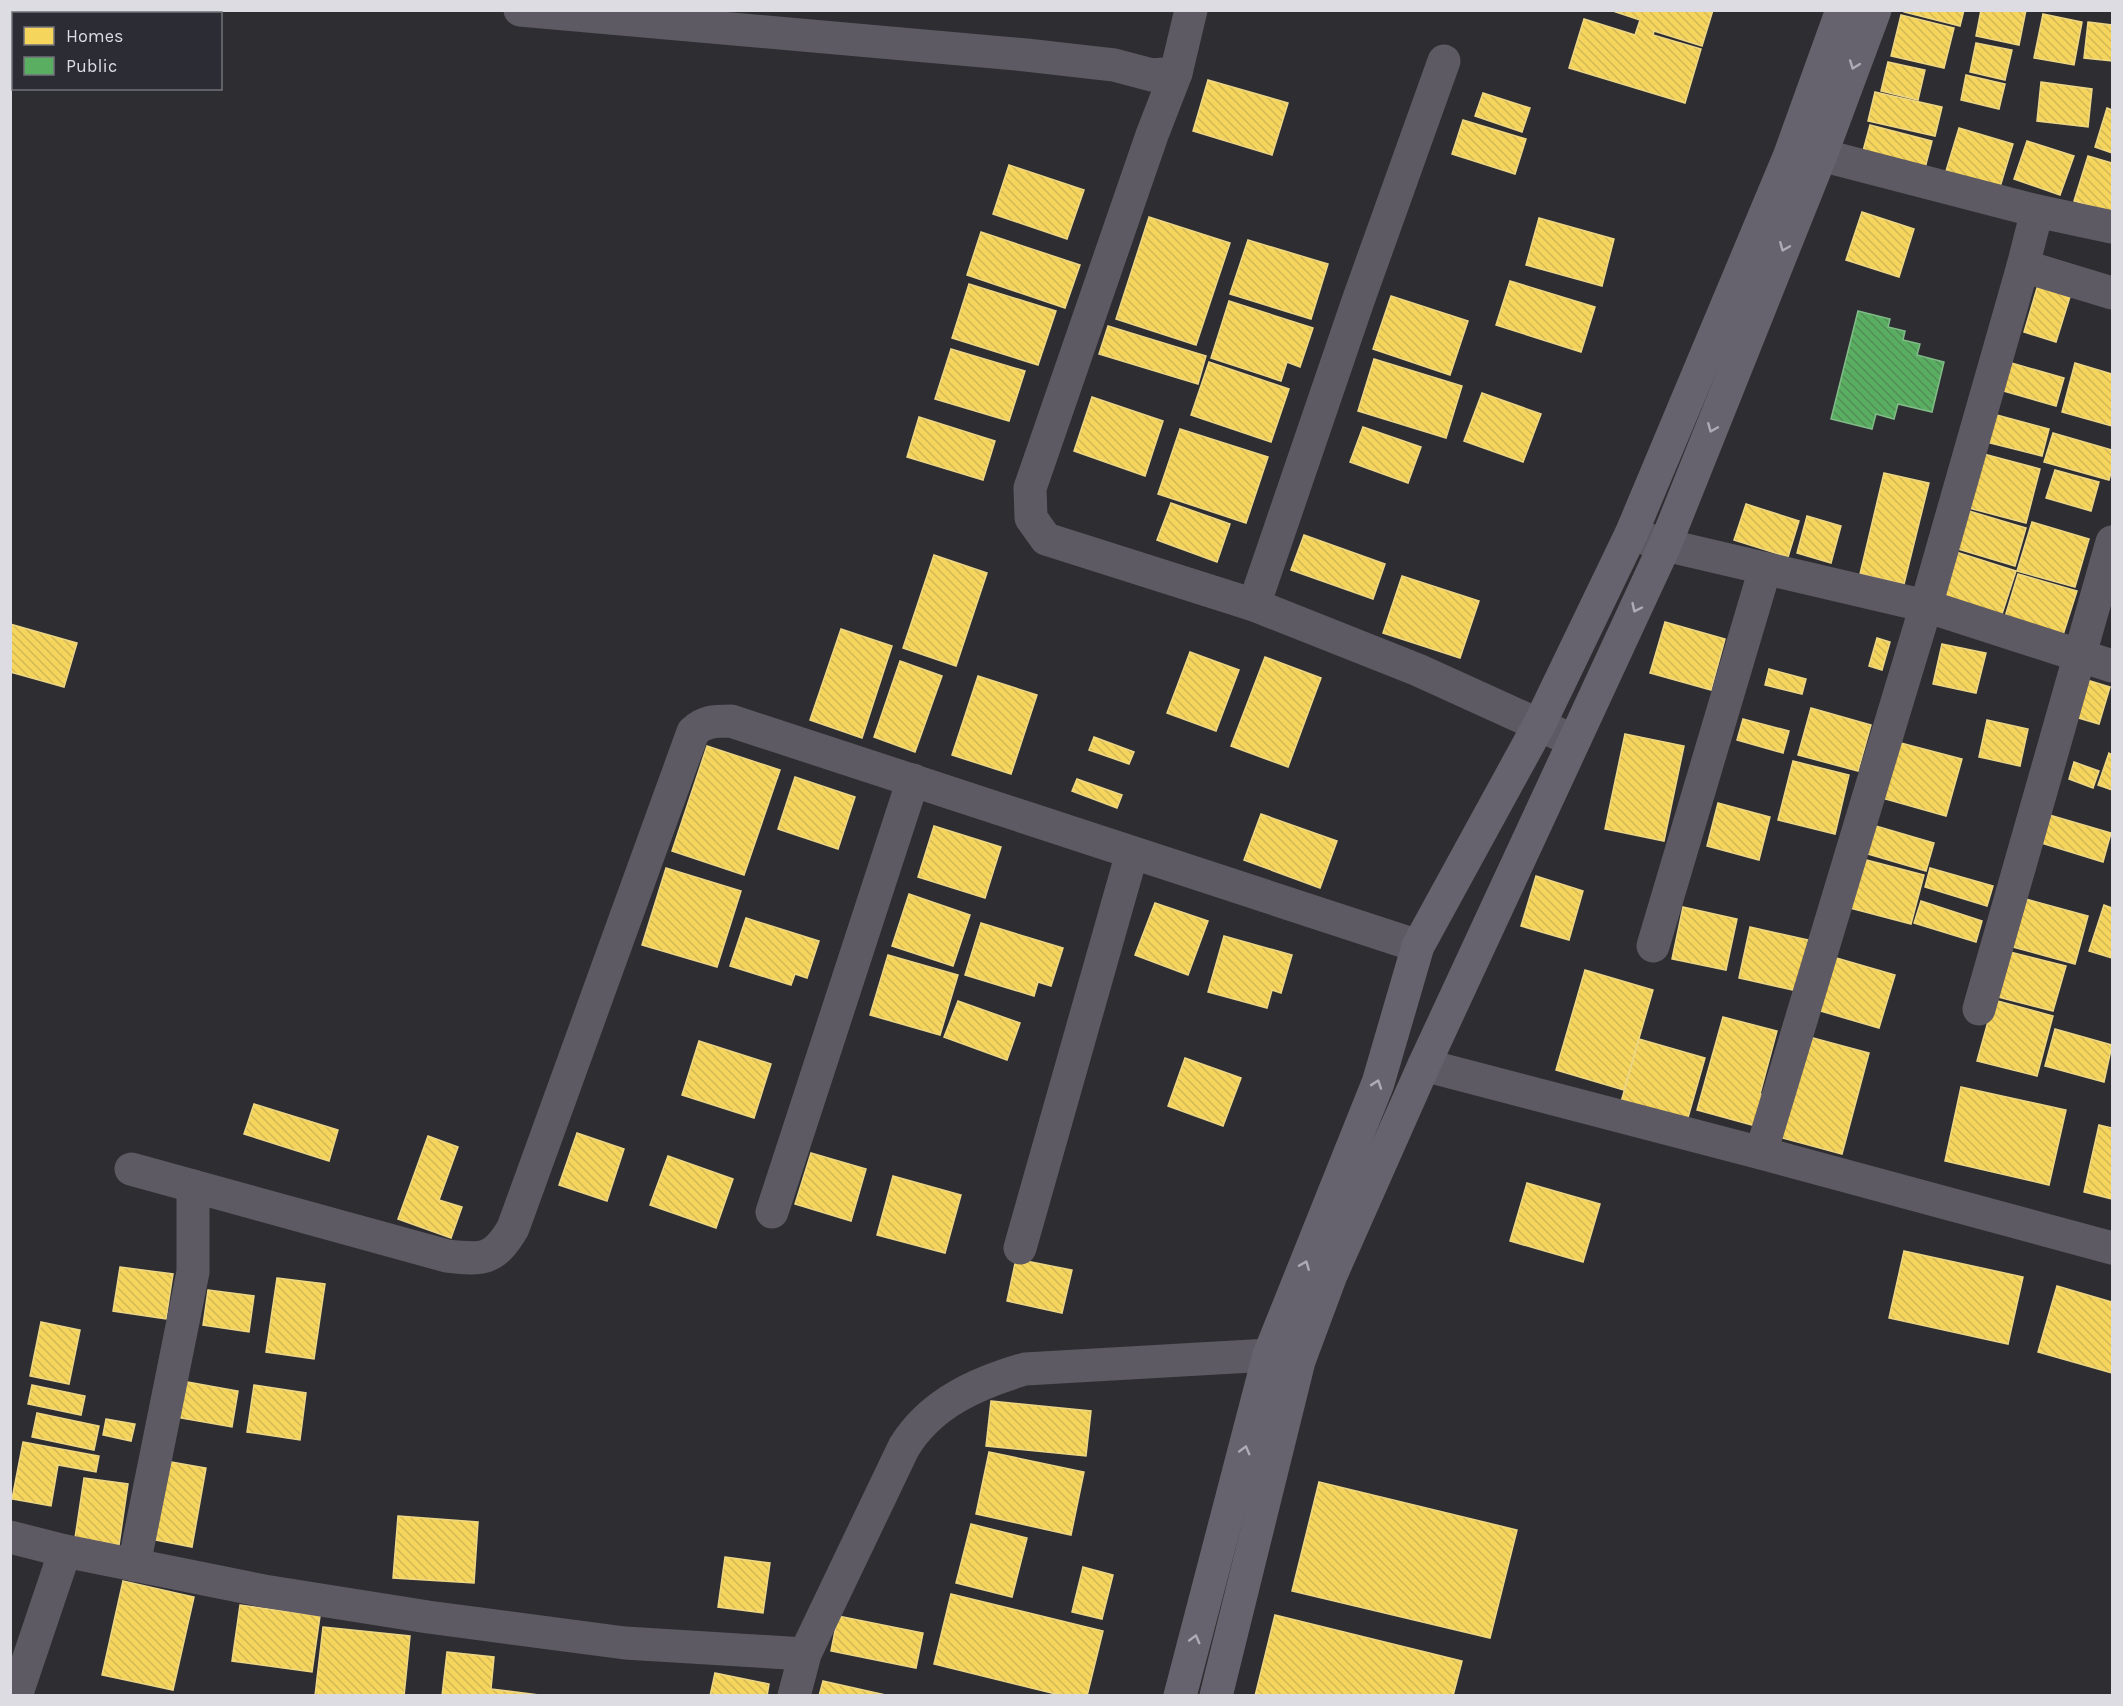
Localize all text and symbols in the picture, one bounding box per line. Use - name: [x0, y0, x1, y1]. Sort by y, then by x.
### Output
- legend: [12, 12, 222, 90]
- text: Homes: [66, 25, 123, 47]
- text: Public: [66, 55, 117, 77]
- one-way arrow: [1849, 60, 1862, 70]
- one-way arrow: [1779, 241, 1791, 252]
- one-way arrow: [1707, 422, 1719, 433]
- one-way arrow: [1631, 601, 1643, 612]
- one-way arrow: [1369, 1079, 1382, 1090]
- one-way arrow: [1298, 1261, 1310, 1272]
- one-way arrow: [1237, 1445, 1250, 1455]
- one-way arrow: [1188, 1634, 1201, 1644]

